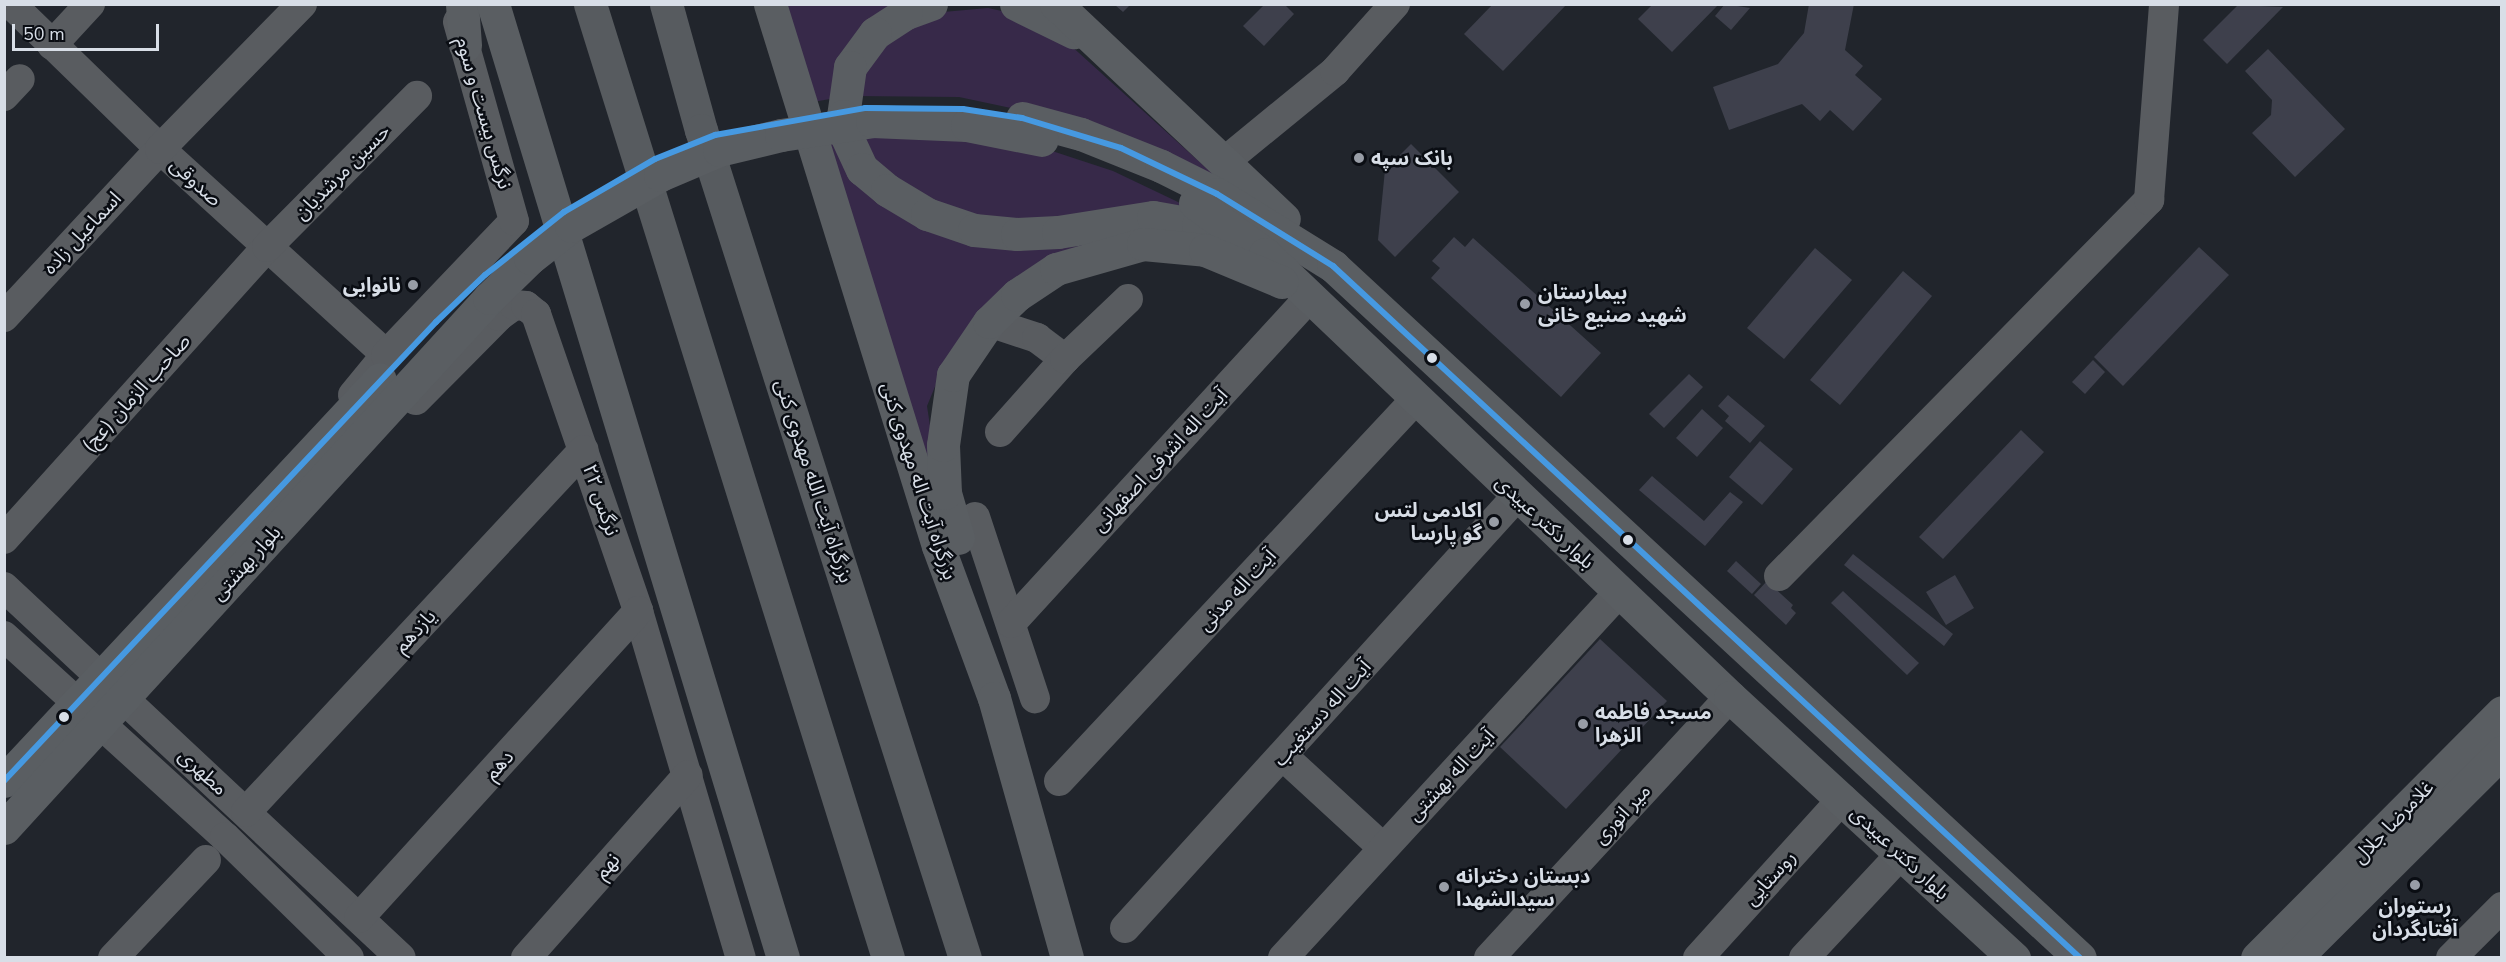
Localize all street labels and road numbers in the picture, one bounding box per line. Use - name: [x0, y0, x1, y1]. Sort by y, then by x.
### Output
- street label: نرگس بیست و سوم: [451, 34, 517, 192]
- street label: حسین مرشدیان: [289, 119, 395, 225]
- street label: صدوقی: [165, 153, 227, 211]
- street label: اسماعیل زاده: [38, 187, 126, 279]
- street label: صاحب الزمان (عج): [77, 329, 195, 457]
- street label: بزرگراه آیت الله مهدوی کنی: [770, 376, 858, 586]
- street label: بزرگراه آیت اله مهدوی کنی: [876, 379, 962, 583]
- street label: آیت اله اشرفی اصفهانی: [1087, 383, 1233, 537]
- street label: نرگس ۲۲: [578, 461, 624, 539]
- street label: بلوار دکتر عبیدی: [1491, 470, 1599, 574]
- street label: بلوار بهشتی: [206, 521, 286, 605]
- street label: آیت اله مدنی: [1193, 544, 1281, 636]
- street label: یازدهم: [389, 604, 441, 658]
- street label: آیت اله دستغیب: [1268, 655, 1376, 771]
- street label: آیت اله بهشتی: [1402, 724, 1500, 826]
- street label: مطهری: [174, 743, 232, 801]
- street label: دهم: [479, 745, 519, 785]
- street label: غلامرضا جلال: [2347, 775, 2439, 869]
- street label: میر انوری: [1588, 779, 1656, 849]
- street label: بلوار دکتر عبیدی: [1846, 801, 1954, 905]
- street label: روستایی: [1739, 845, 1801, 911]
- street label: نهم: [589, 848, 625, 884]

